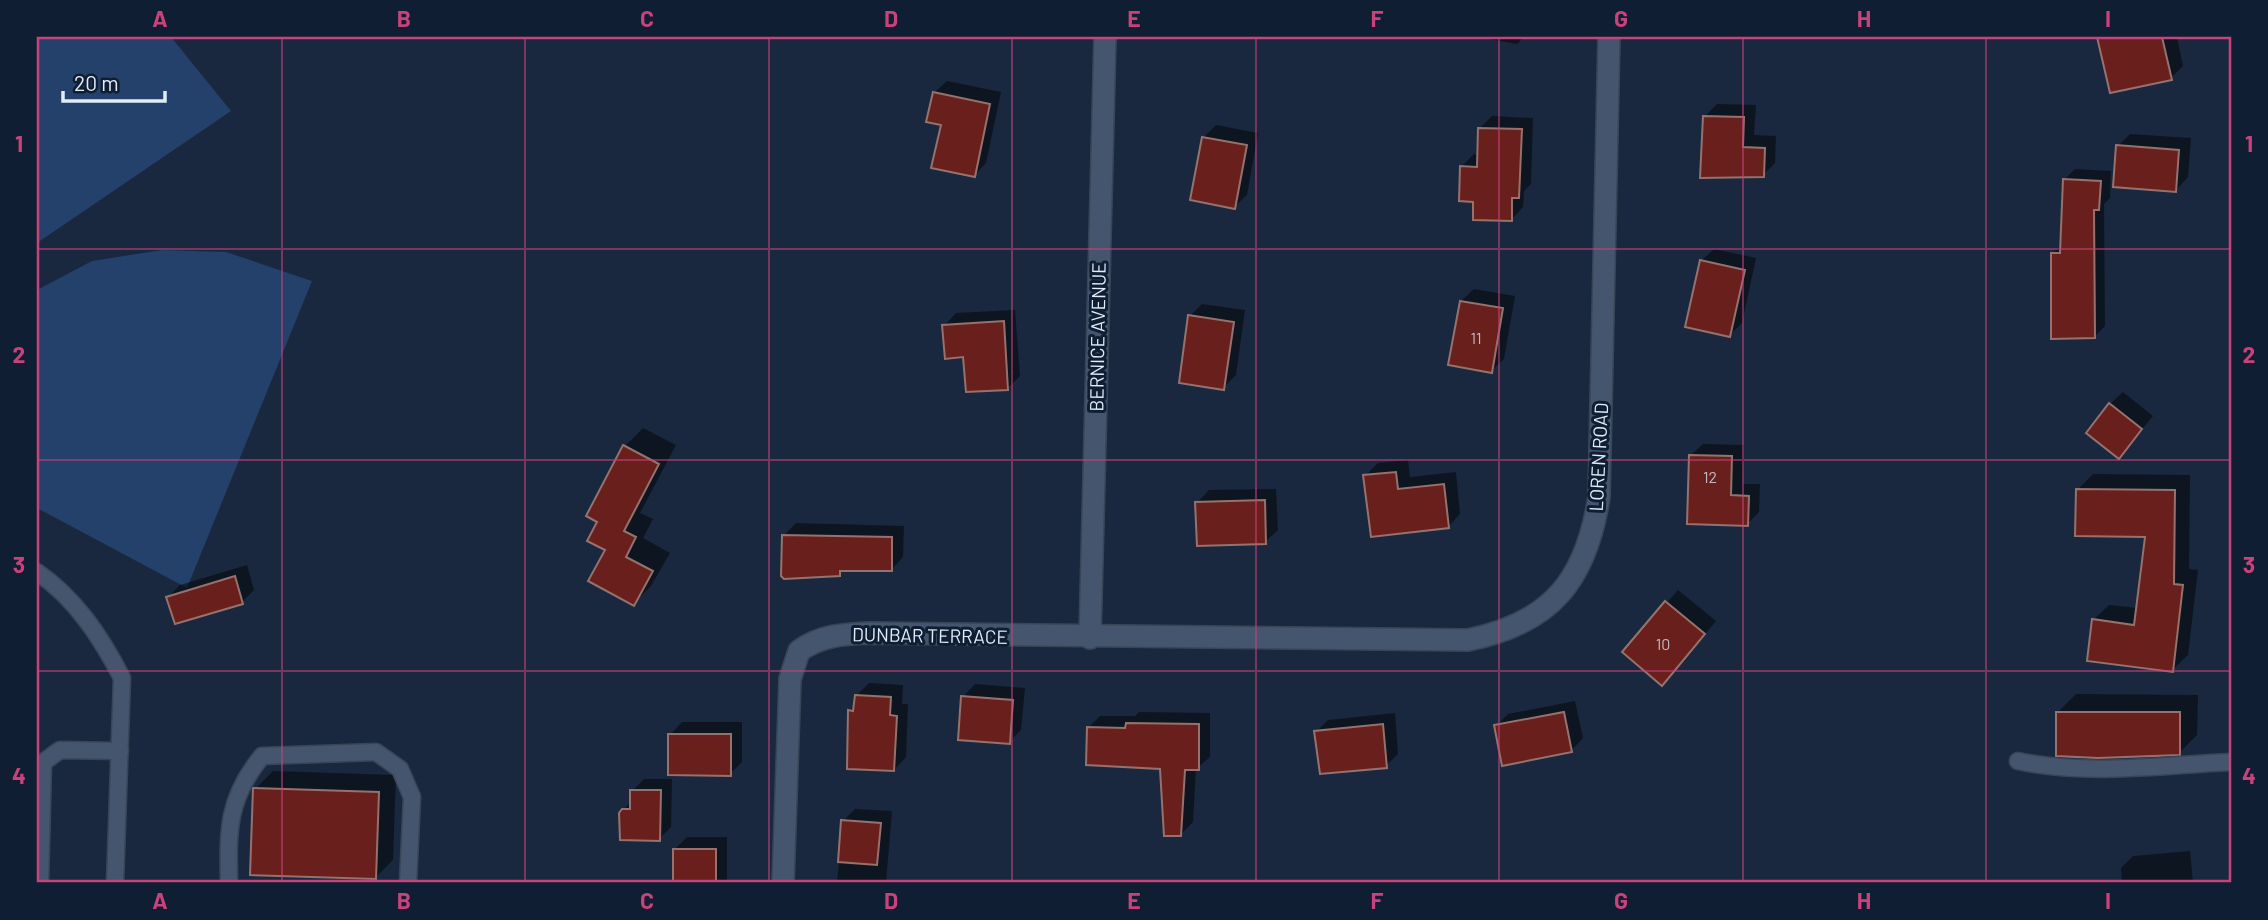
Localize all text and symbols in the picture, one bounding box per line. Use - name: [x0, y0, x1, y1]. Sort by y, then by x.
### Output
- text: A: [152, 4, 168, 32]
- text: B: [397, 4, 411, 32]
- text: C: [640, 4, 654, 32]
- text: D: [884, 4, 898, 32]
- text: E: [1127, 4, 1141, 32]
- text: F: [1371, 4, 1384, 32]
- text: G: [1614, 4, 1628, 32]
- text: H: [1857, 4, 1871, 32]
- text: I: [2105, 4, 2111, 32]
- scale bar: [63, 60, 164, 104]
- text: 20 m: [74, 70, 119, 95]
- text: 1: [15, 129, 23, 157]
- text: 1: [2245, 129, 2253, 157]
- street label: BERNICE AVENUE: [1084, 262, 1110, 412]
- house number: 11: [1470, 328, 1482, 347]
- text: 2: [13, 340, 25, 368]
- text: 2: [2243, 340, 2255, 368]
- street label: LOREN ROAD: [1584, 402, 1612, 512]
- house number: 12: [1703, 467, 1717, 486]
- text: 3: [13, 550, 25, 578]
- text: 3: [2243, 550, 2255, 578]
- street label: DUNBAR TERRACE: [852, 622, 1008, 648]
- house number: 10: [1656, 634, 1670, 653]
- text: 4: [12, 761, 26, 789]
- text: 4: [2242, 761, 2256, 789]
- text: A: [152, 886, 168, 914]
- text: B: [397, 886, 411, 914]
- text: C: [640, 886, 654, 914]
- text: D: [884, 886, 898, 914]
- text: E: [1127, 886, 1141, 914]
- text: F: [1371, 886, 1384, 914]
- text: G: [1614, 886, 1628, 914]
- text: H: [1857, 886, 1871, 914]
- text: I: [2105, 886, 2111, 914]

